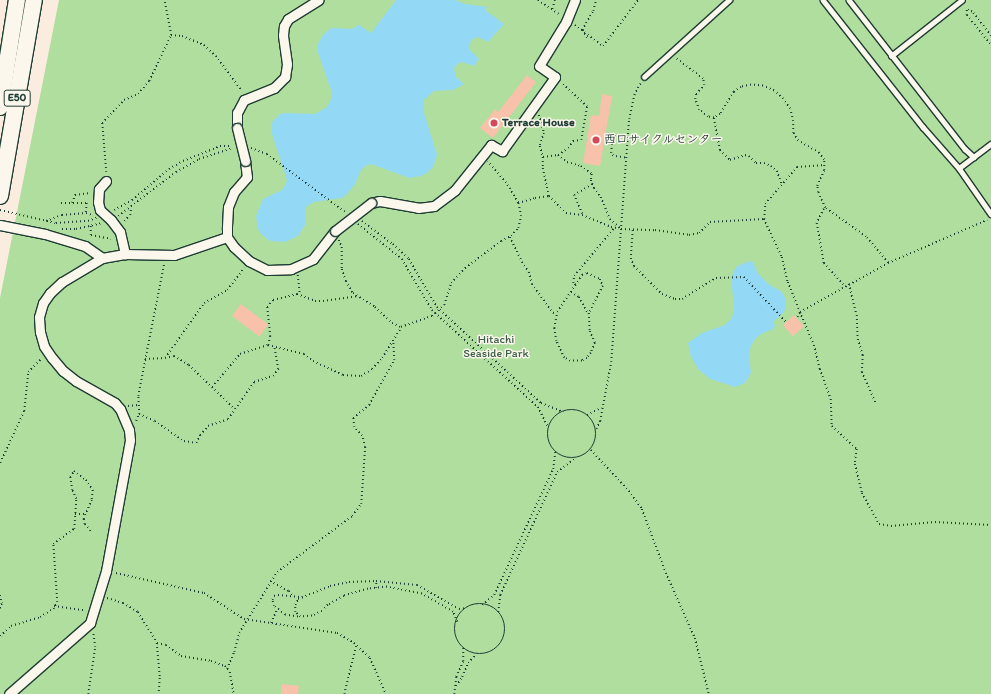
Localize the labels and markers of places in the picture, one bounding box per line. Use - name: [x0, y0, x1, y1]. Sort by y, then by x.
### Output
- place label: Terrace House: [502, 116, 575, 130]
- marker: Terrace House: [489, 118, 499, 128]
- place label: 西口サイクルセンター: [604, 133, 724, 147]
- marker: 西口サイクルセンター: [591, 135, 601, 145]

